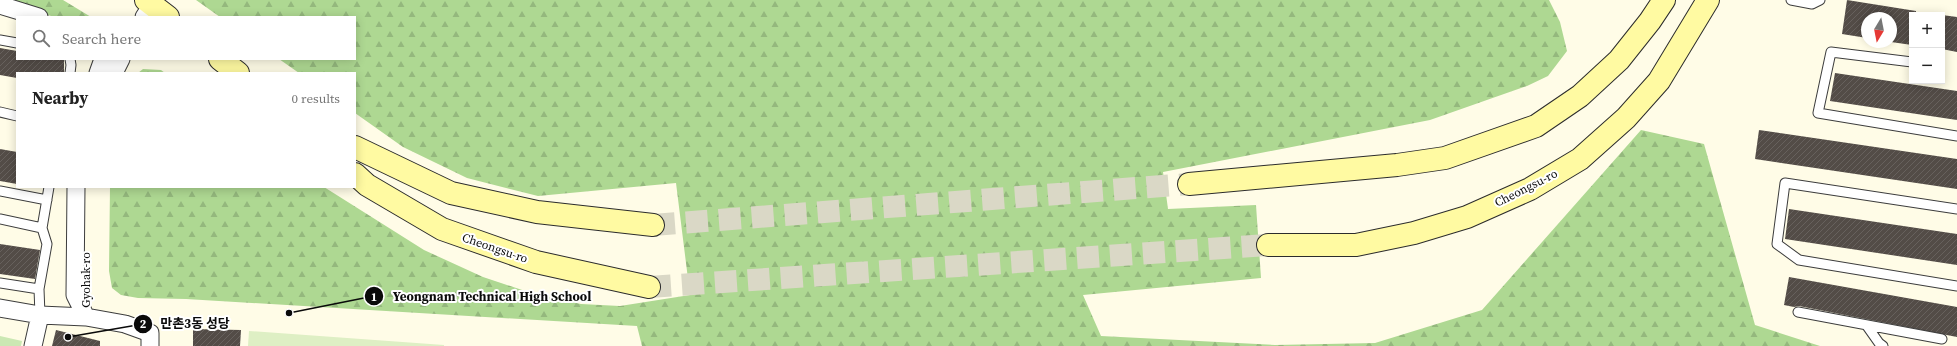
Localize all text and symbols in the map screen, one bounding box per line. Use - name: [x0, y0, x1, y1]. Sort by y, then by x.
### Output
- north arrow: [1861, 12, 1897, 48]
- map controls: [1909, 12, 1945, 84]
- button: +: [1909, 12, 1945, 48]
- search box: [16, 16, 356, 60]
- icon: search: [30, 27, 52, 49]
- text: Search here: [62, 28, 141, 49]
- button: −: [1909, 48, 1945, 84]
- text: Nearby: [32, 86, 88, 110]
- text: 0 results: [292, 90, 340, 107]
- street label: Cheongsu-ro: [1492, 165, 1560, 211]
- street label: Cheongsu-ro: [460, 229, 530, 267]
- street label: Gyohak-ro: [78, 252, 94, 308]
- callout: Yeongnam Technical High School: [364, 284, 599, 309]
- text: Yeongnam Technical High School: [393, 288, 591, 305]
- text: 1: [371, 289, 377, 305]
- callout: 만촌3동 성당: [133, 311, 238, 336]
- text: 만촌3동 성당: [160, 315, 230, 332]
- text: 2: [140, 316, 147, 332]

